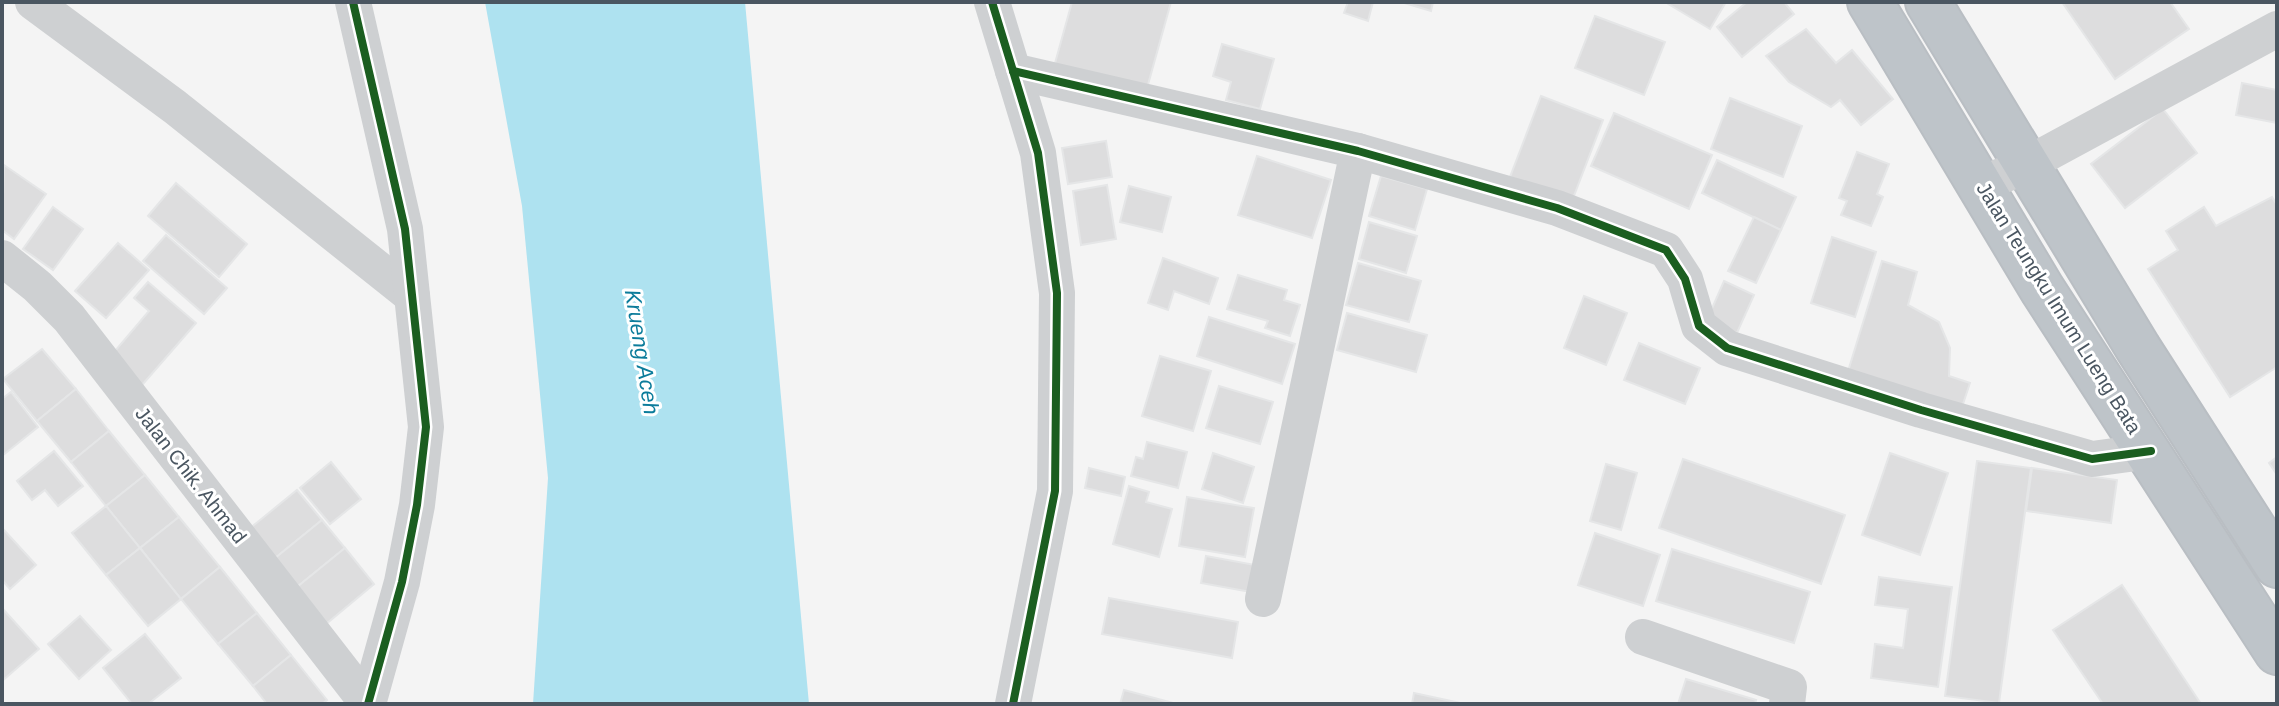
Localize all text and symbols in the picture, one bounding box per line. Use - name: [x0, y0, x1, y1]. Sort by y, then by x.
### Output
- street label: Jalan Teungku Imum Lueng Bata: [1972, 178, 2146, 438]
- water label: Krueng Aceh: [620, 288, 664, 416]
- street label: Jalan Chik. Ahmad: [131, 403, 251, 547]

